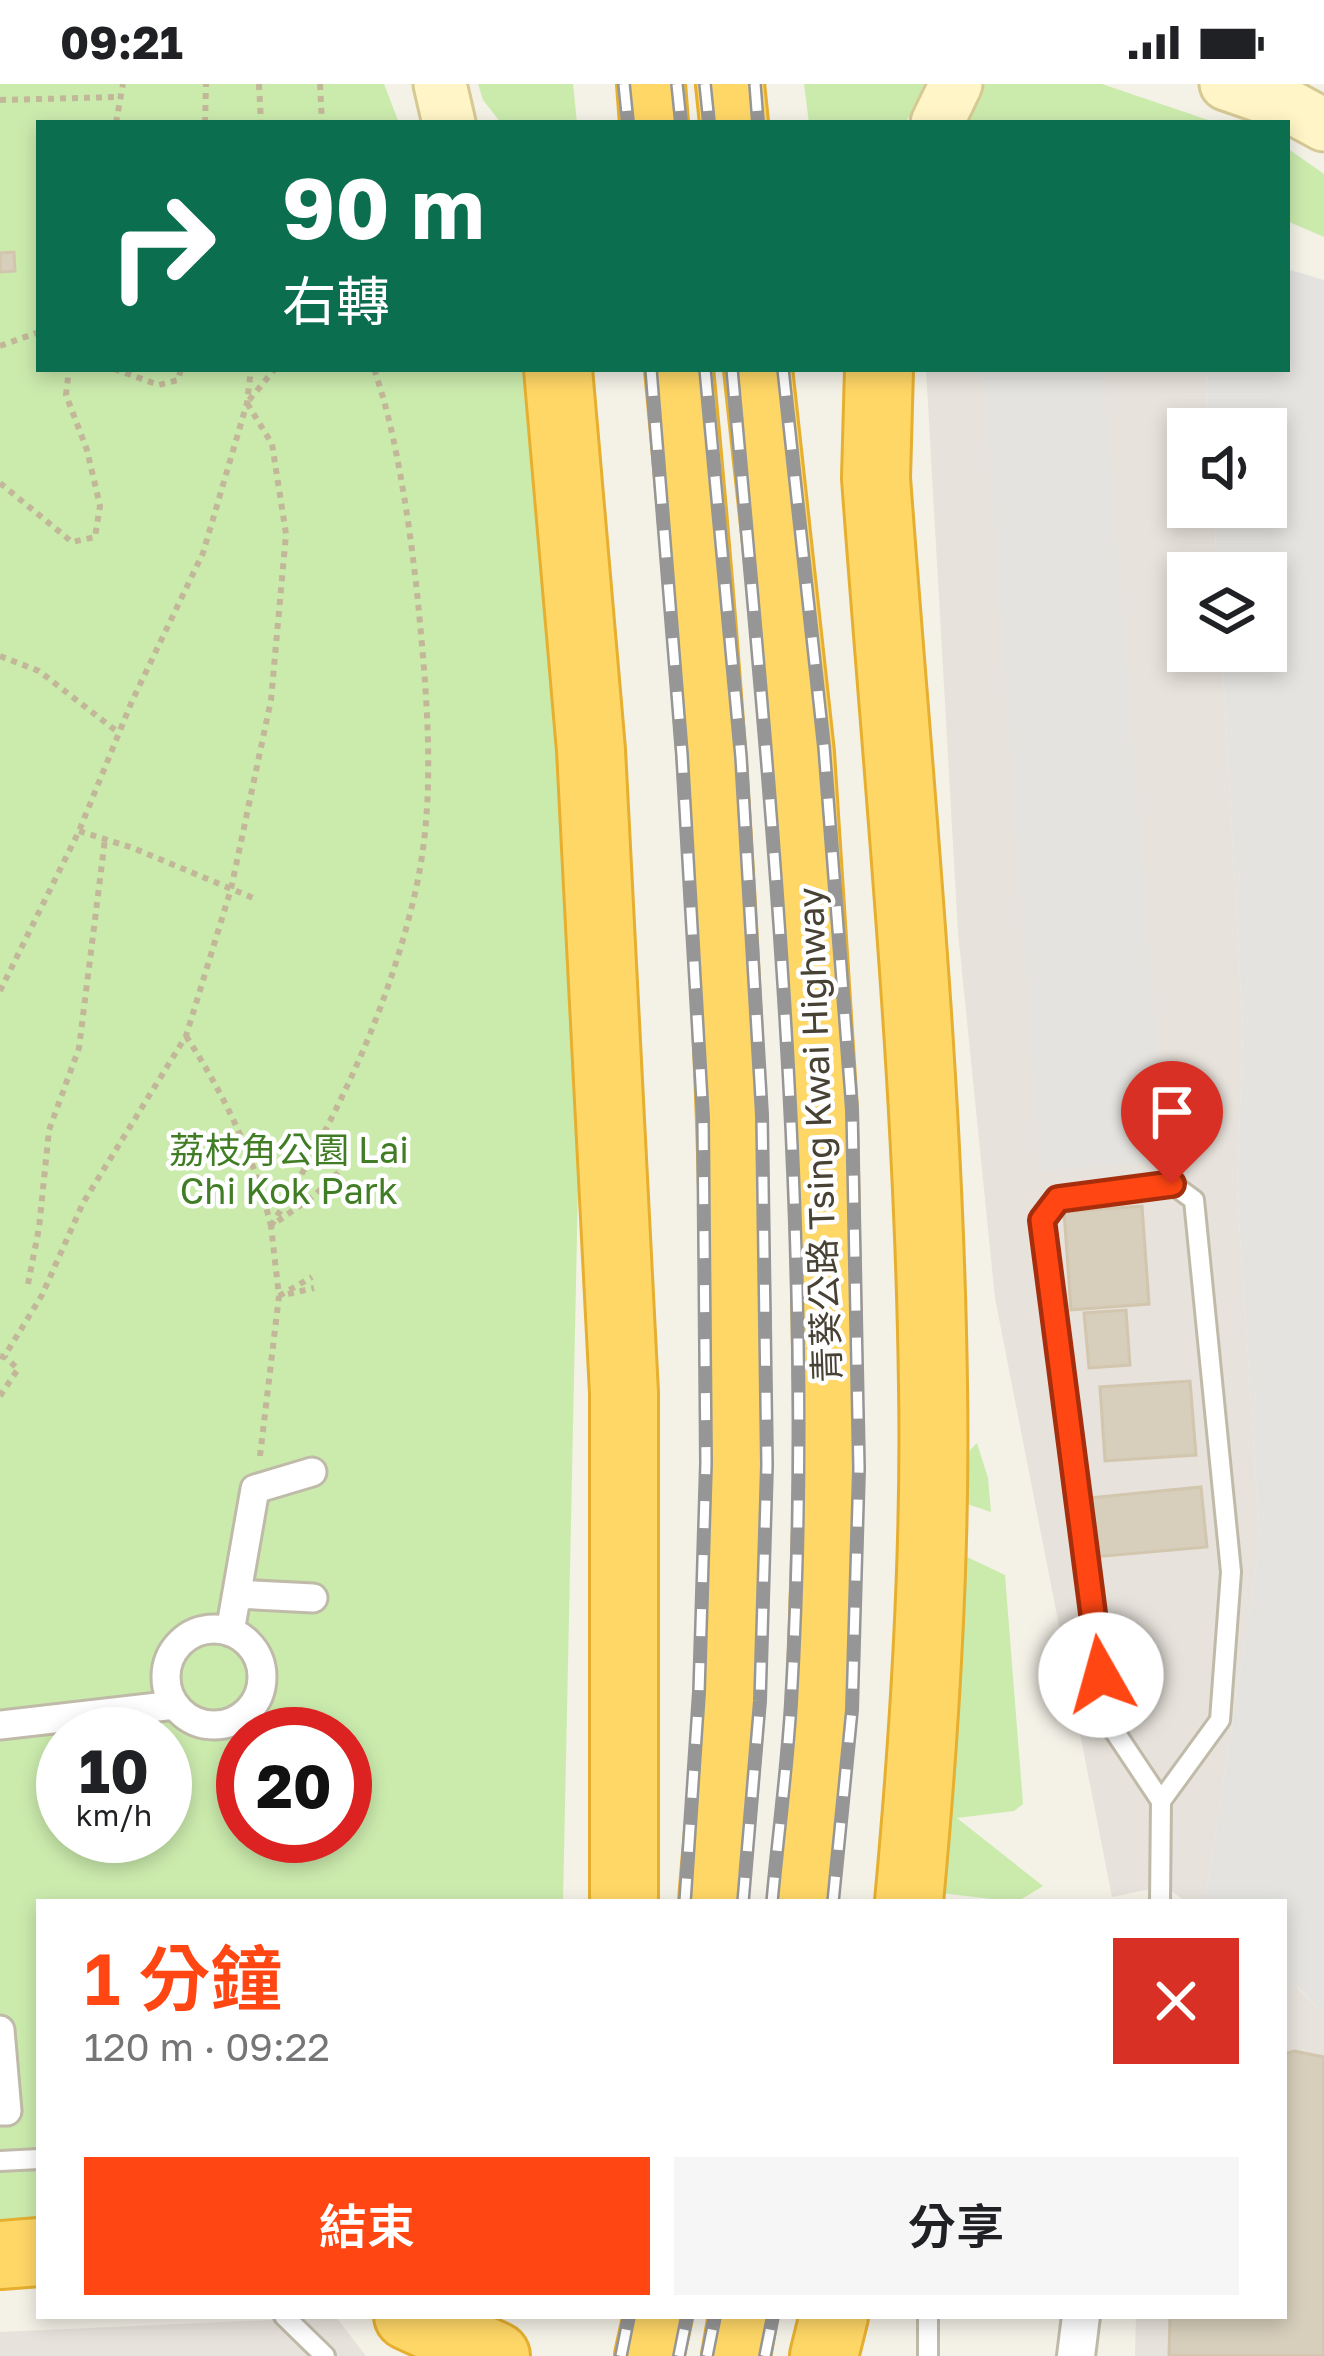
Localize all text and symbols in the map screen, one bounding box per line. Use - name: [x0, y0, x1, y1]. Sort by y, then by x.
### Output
- text: 09:21: [60, 15, 183, 69]
- text: 90 m: [282, 157, 484, 257]
- icon: right: [84, 168, 240, 324]
- text: 右轉: [282, 268, 390, 333]
- map controls: [1167, 408, 1287, 672]
- button: sound: [1167, 408, 1287, 528]
- button: layers: [1167, 552, 1287, 672]
- street label: 青葵公路 Tsing Kwai Highway: [788, 887, 848, 1383]
- pin: [1121, 1061, 1223, 1184]
- icon: arrive: [1139, 1079, 1205, 1145]
- park label: 荔枝角公園 Lai Chi Kok Park: [169, 1128, 409, 1212]
- position arrow: [1038, 1612, 1164, 1738]
- speed limit sign: 20: [216, 1707, 372, 1863]
- text: 10: [79, 1734, 149, 1806]
- text: km/h: [76, 1797, 152, 1833]
- text: 1 分鐘: [84, 1934, 282, 2021]
- button: close: [1113, 1938, 1239, 2064]
- text: 120 m · 09:22: [84, 2023, 330, 2070]
- button: 結束: [84, 2157, 650, 2295]
- button: 分享: [674, 2157, 1239, 2295]

